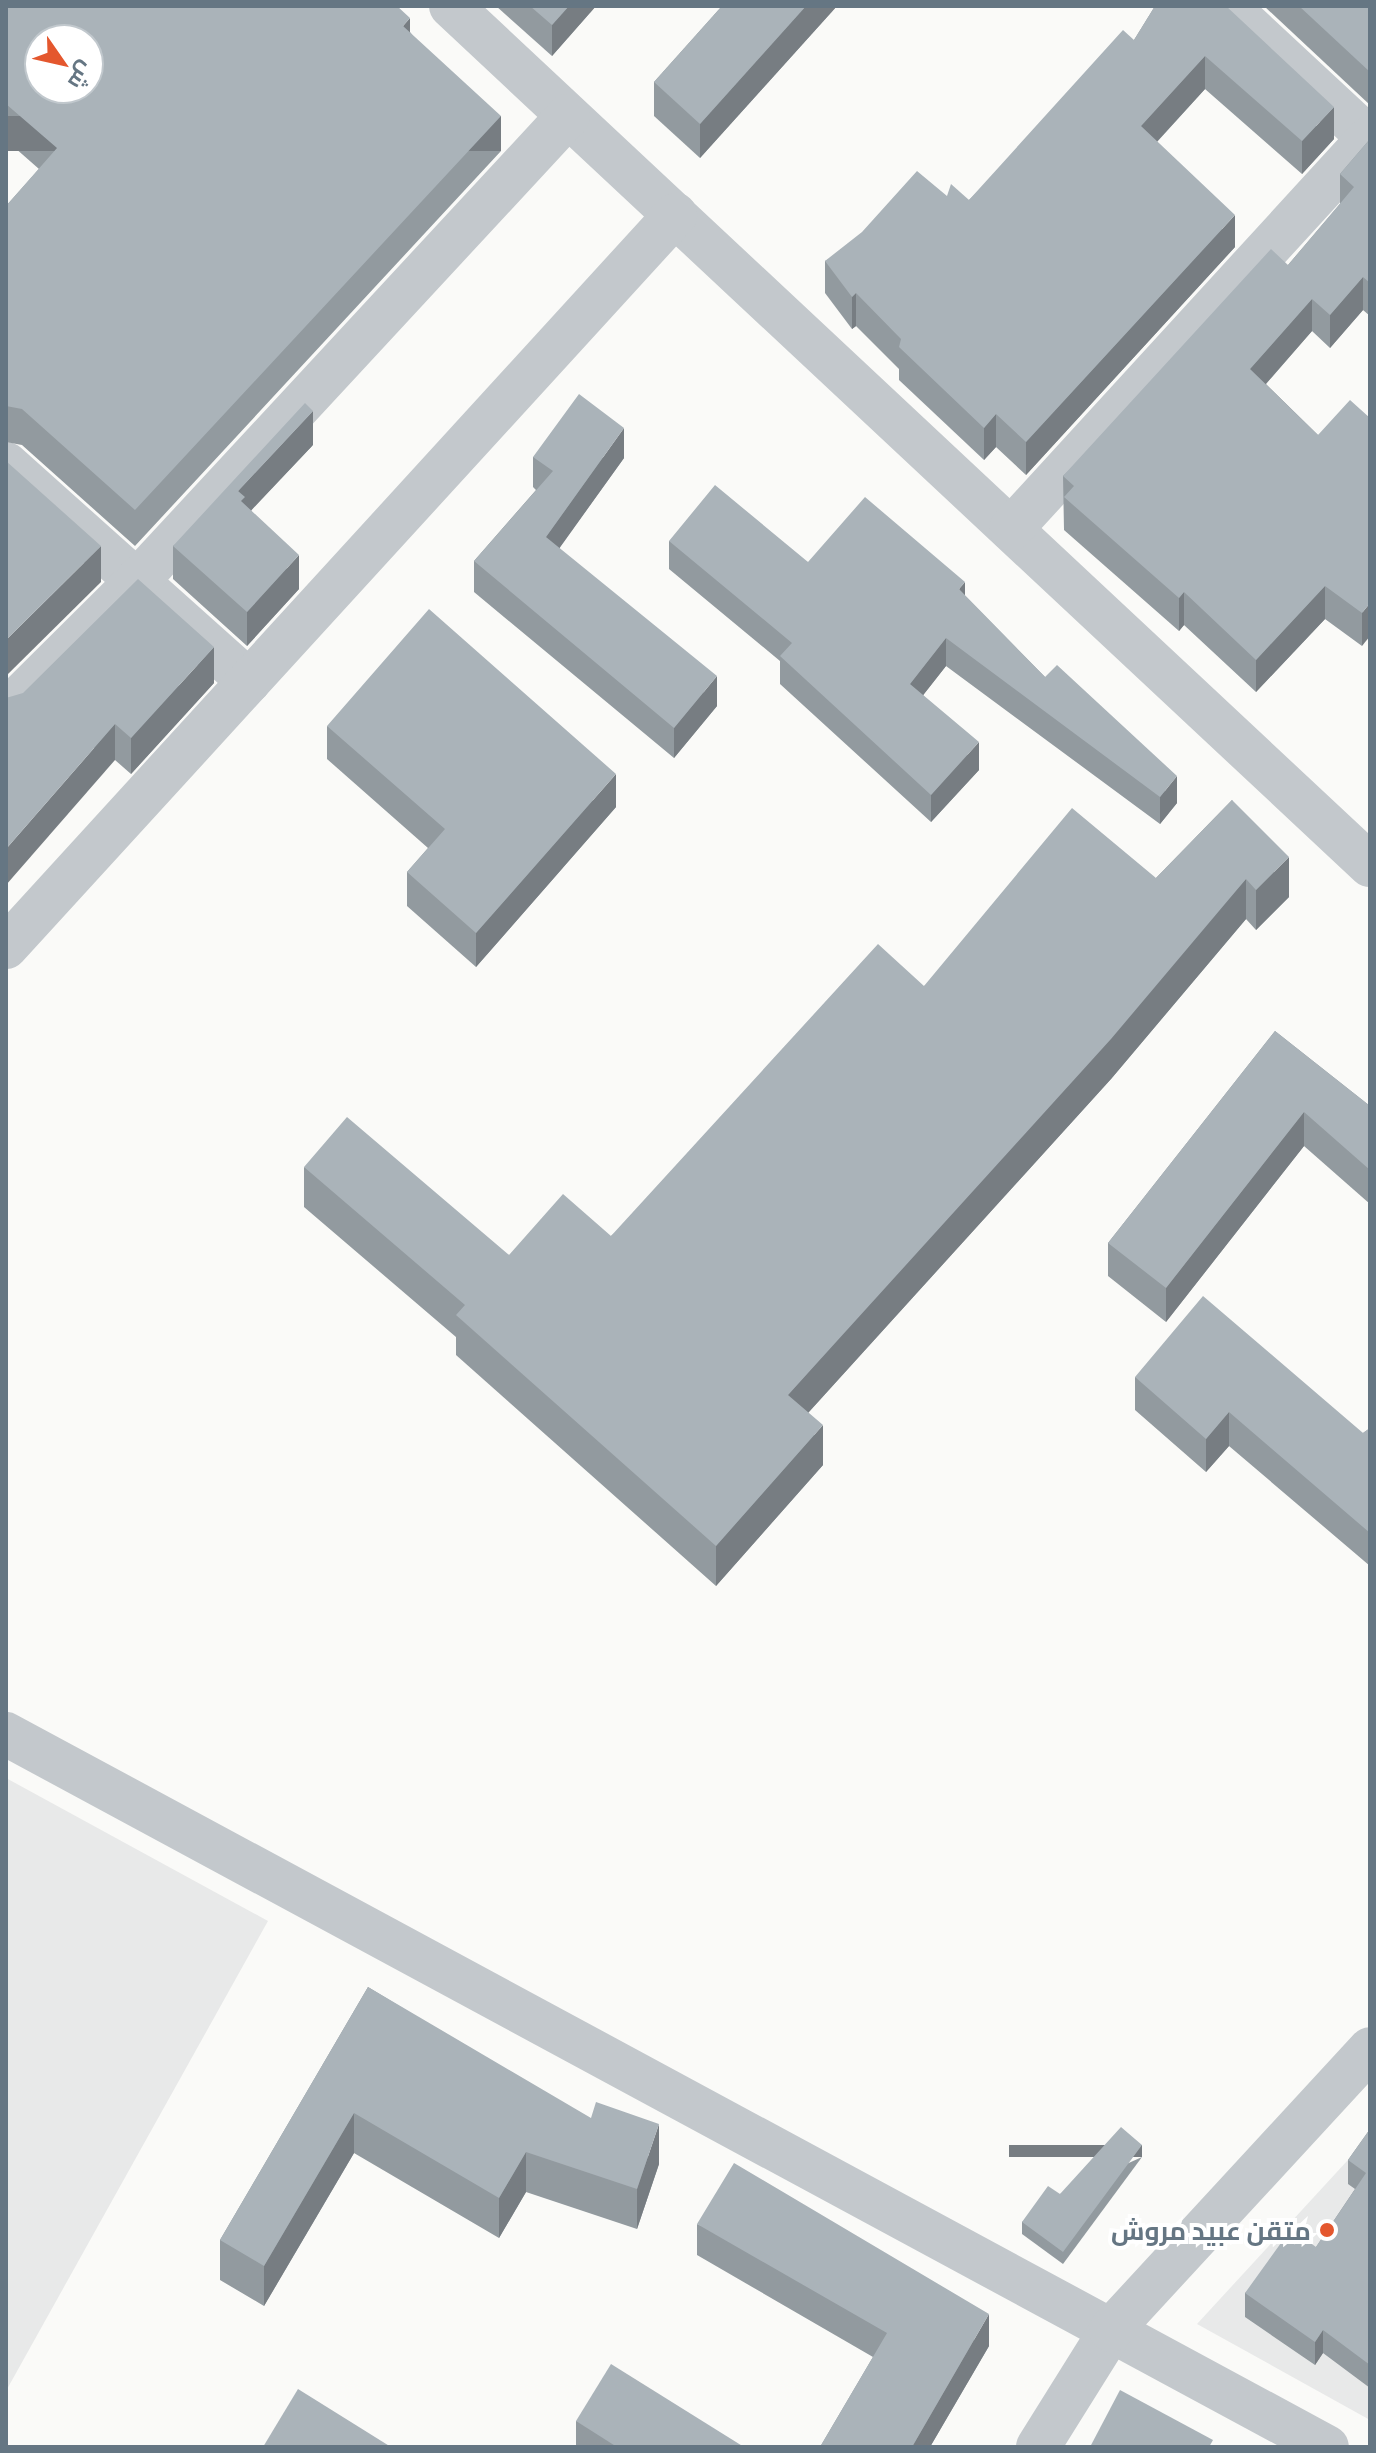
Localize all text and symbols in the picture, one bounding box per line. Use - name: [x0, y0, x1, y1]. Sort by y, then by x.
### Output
- north arrow: [24, 24, 104, 104]
- text: ش: [64, 57, 101, 95]
- place label: متقن عبيد مروش: [1111, 2214, 1311, 2246]
- marker: متقن عبيد مروش: [1318, 2221, 1336, 2239]

